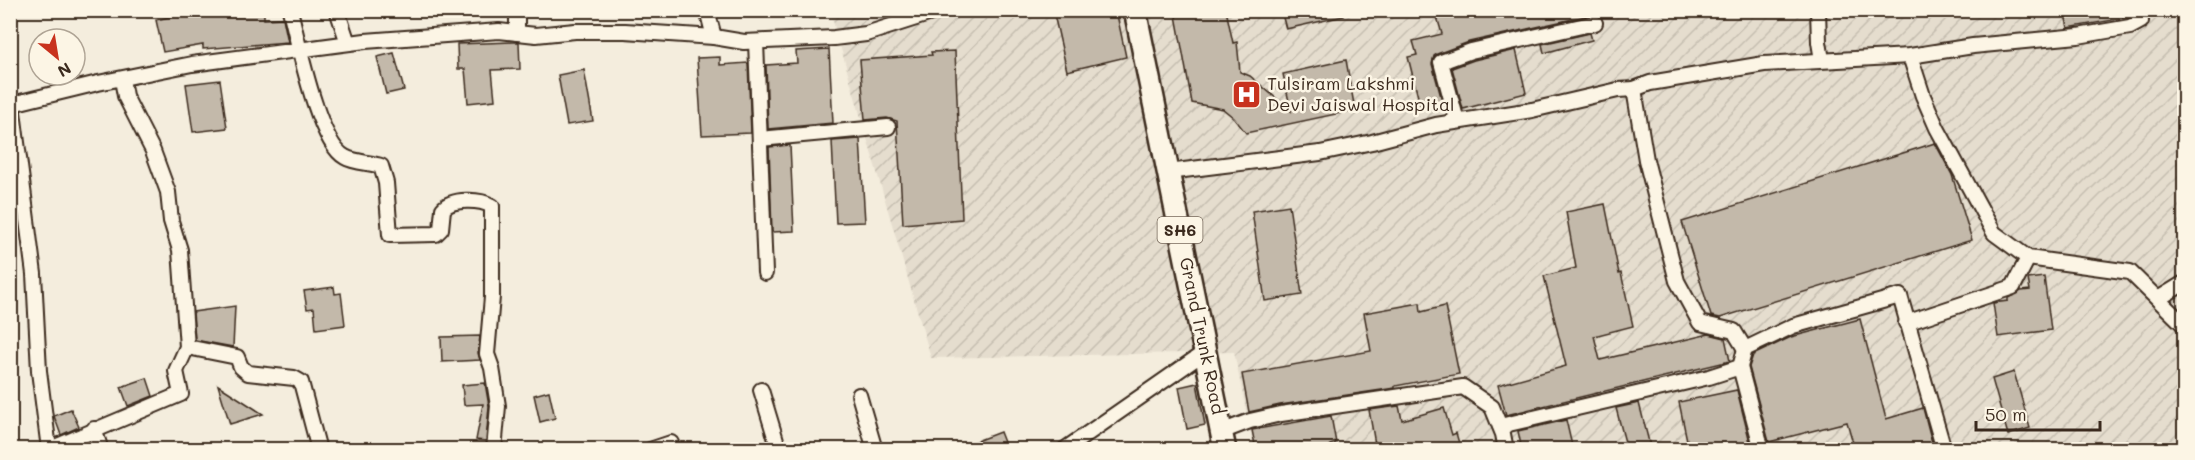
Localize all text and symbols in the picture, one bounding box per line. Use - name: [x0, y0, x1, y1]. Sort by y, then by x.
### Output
- north arrow: [27, 27, 87, 87]
- text: N: [54, 58, 75, 83]
- place label: Tulsiram Lakshmi Devi Jaiswal Hospital: [1267, 71, 1455, 116]
- hospital icon: Tulsiram Lakshmi Devi Jaiswal Hospital: [1230, 78, 1262, 110]
- road number: SH6: [1158, 217, 1202, 243]
- street label: Grand Trunk Road: [1175, 255, 1231, 416]
- scale bar: [1976, 394, 2100, 432]
- text: 50 m: [1985, 402, 2027, 426]

